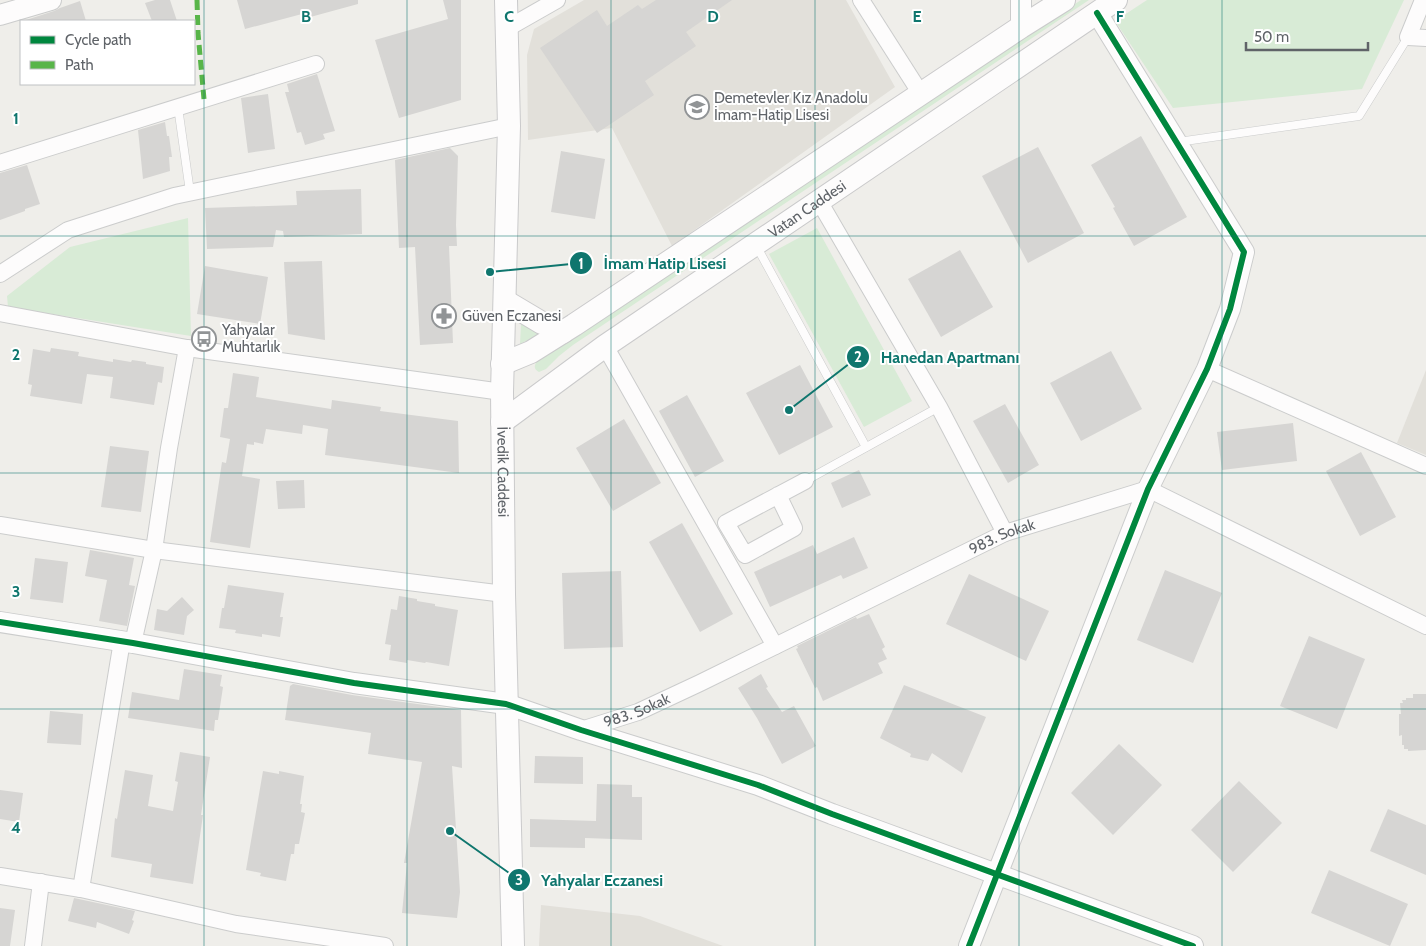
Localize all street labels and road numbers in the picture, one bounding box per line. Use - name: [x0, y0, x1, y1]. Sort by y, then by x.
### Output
- street label: Vatan Caddesi: [765, 177, 849, 242]
- street label: İvedik Caddesi: [493, 426, 512, 517]
- street label: 983. Sokak: [966, 515, 1037, 558]
- street label: 983. Sokak: [601, 689, 673, 731]

